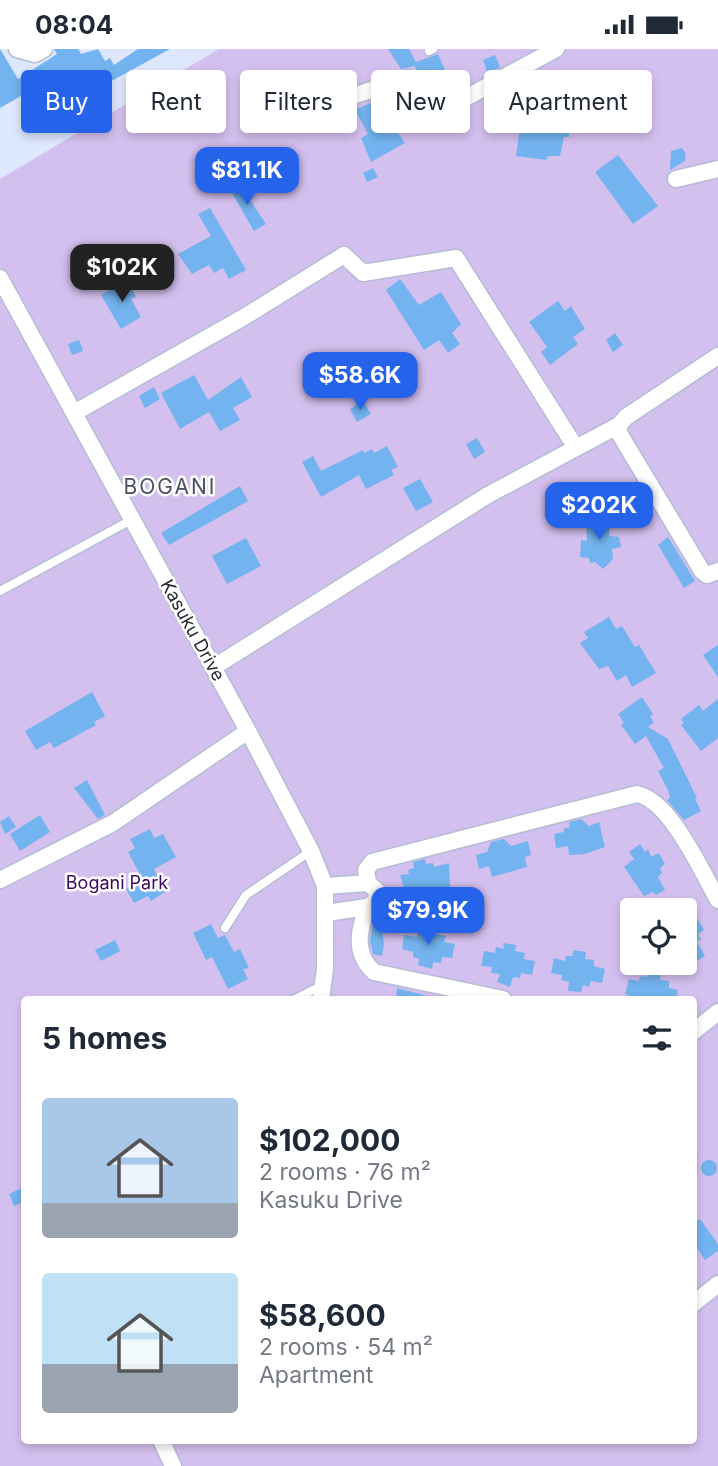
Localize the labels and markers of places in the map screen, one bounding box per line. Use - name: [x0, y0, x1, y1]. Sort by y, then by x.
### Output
- pin: $81.1K: [190, 148, 304, 207]
- pin: $102K: [73, 245, 171, 304]
- pin: $58.6K: [303, 353, 417, 412]
- pin: $202K: [550, 483, 648, 542]
- pin: $79.9K: [371, 887, 485, 947]

